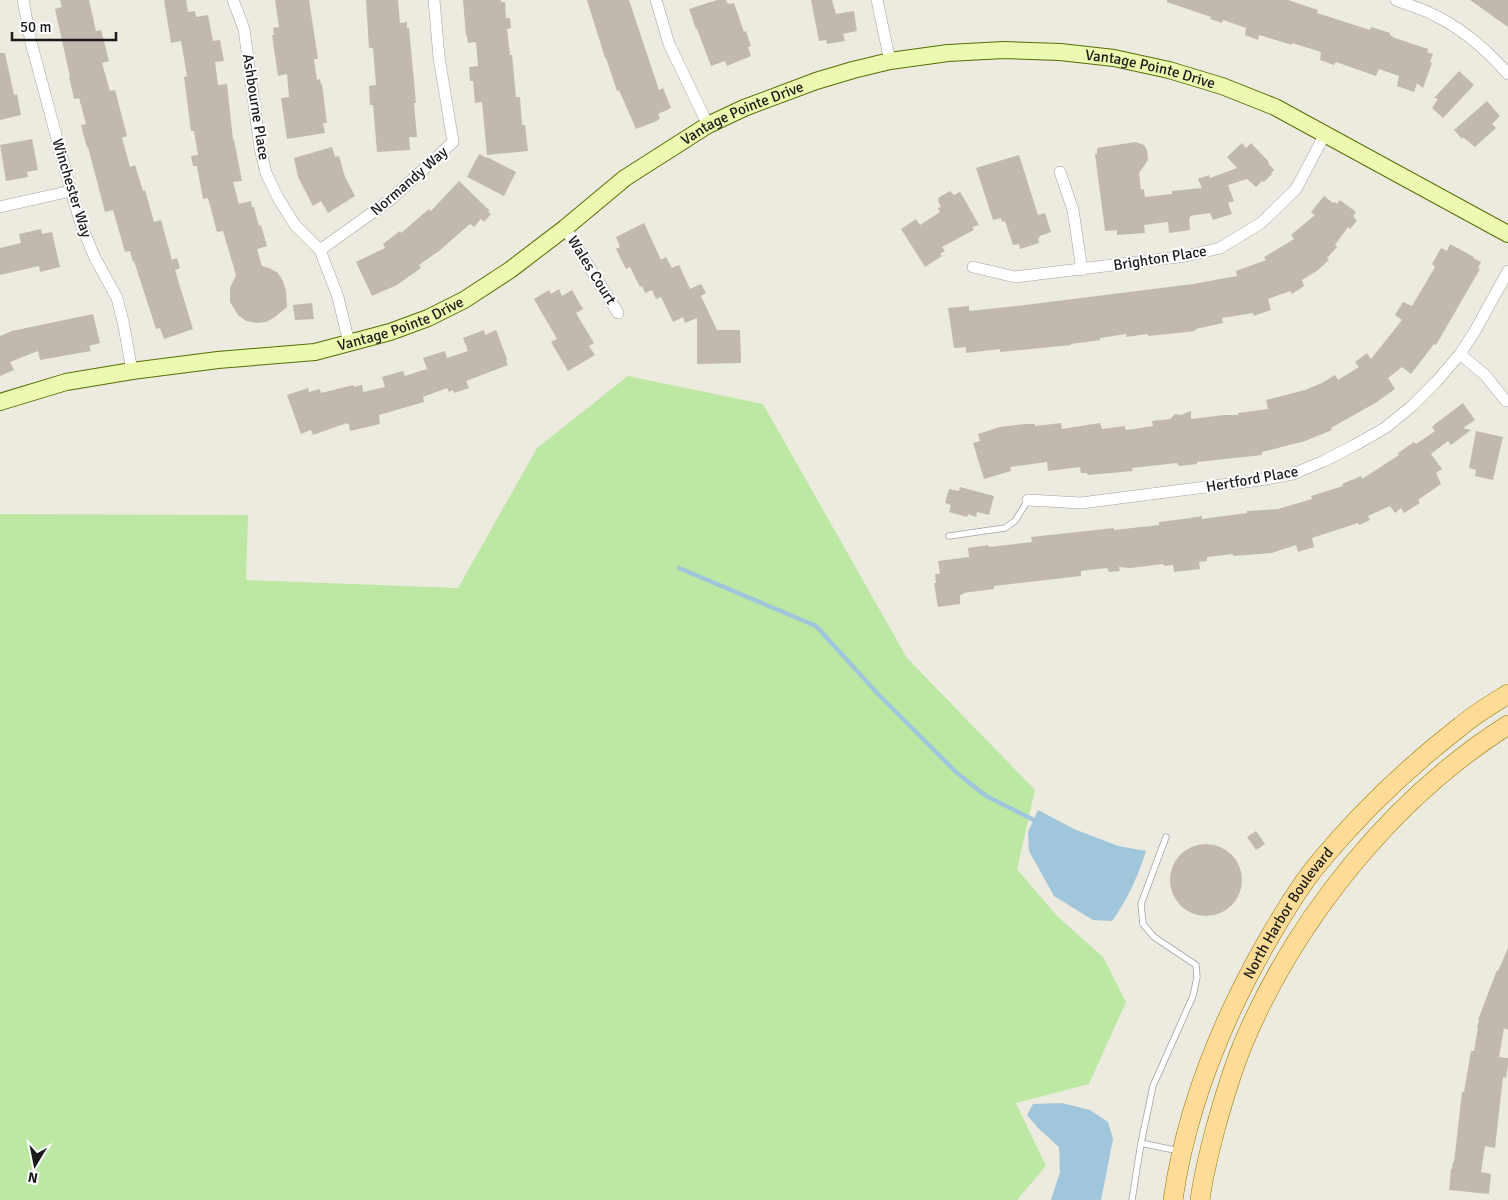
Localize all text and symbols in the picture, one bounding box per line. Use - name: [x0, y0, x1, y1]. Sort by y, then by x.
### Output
- scale bar: [12, 10, 116, 42]
- text: 50 m: [20, 18, 51, 36]
- street label: Vantage Pointe Drive: [1084, 46, 1217, 92]
- street label: Ashbourne Place: [239, 53, 273, 161]
- street label: Vantage Pointe Drive: [677, 78, 806, 149]
- street label: Winchester Way: [48, 136, 96, 240]
- street label: Normandy Way: [367, 143, 451, 219]
- street label: Wales Court: [564, 232, 620, 308]
- street label: Brighton Place: [1112, 242, 1208, 274]
- street label: Vantage Pointe Drive: [335, 293, 466, 355]
- street label: Hertford Place: [1205, 462, 1299, 496]
- street label: North Harbor Boulevard: [1239, 844, 1337, 982]
- north arrow: [10, 1140, 60, 1190]
- text: N: [27, 1168, 39, 1187]

